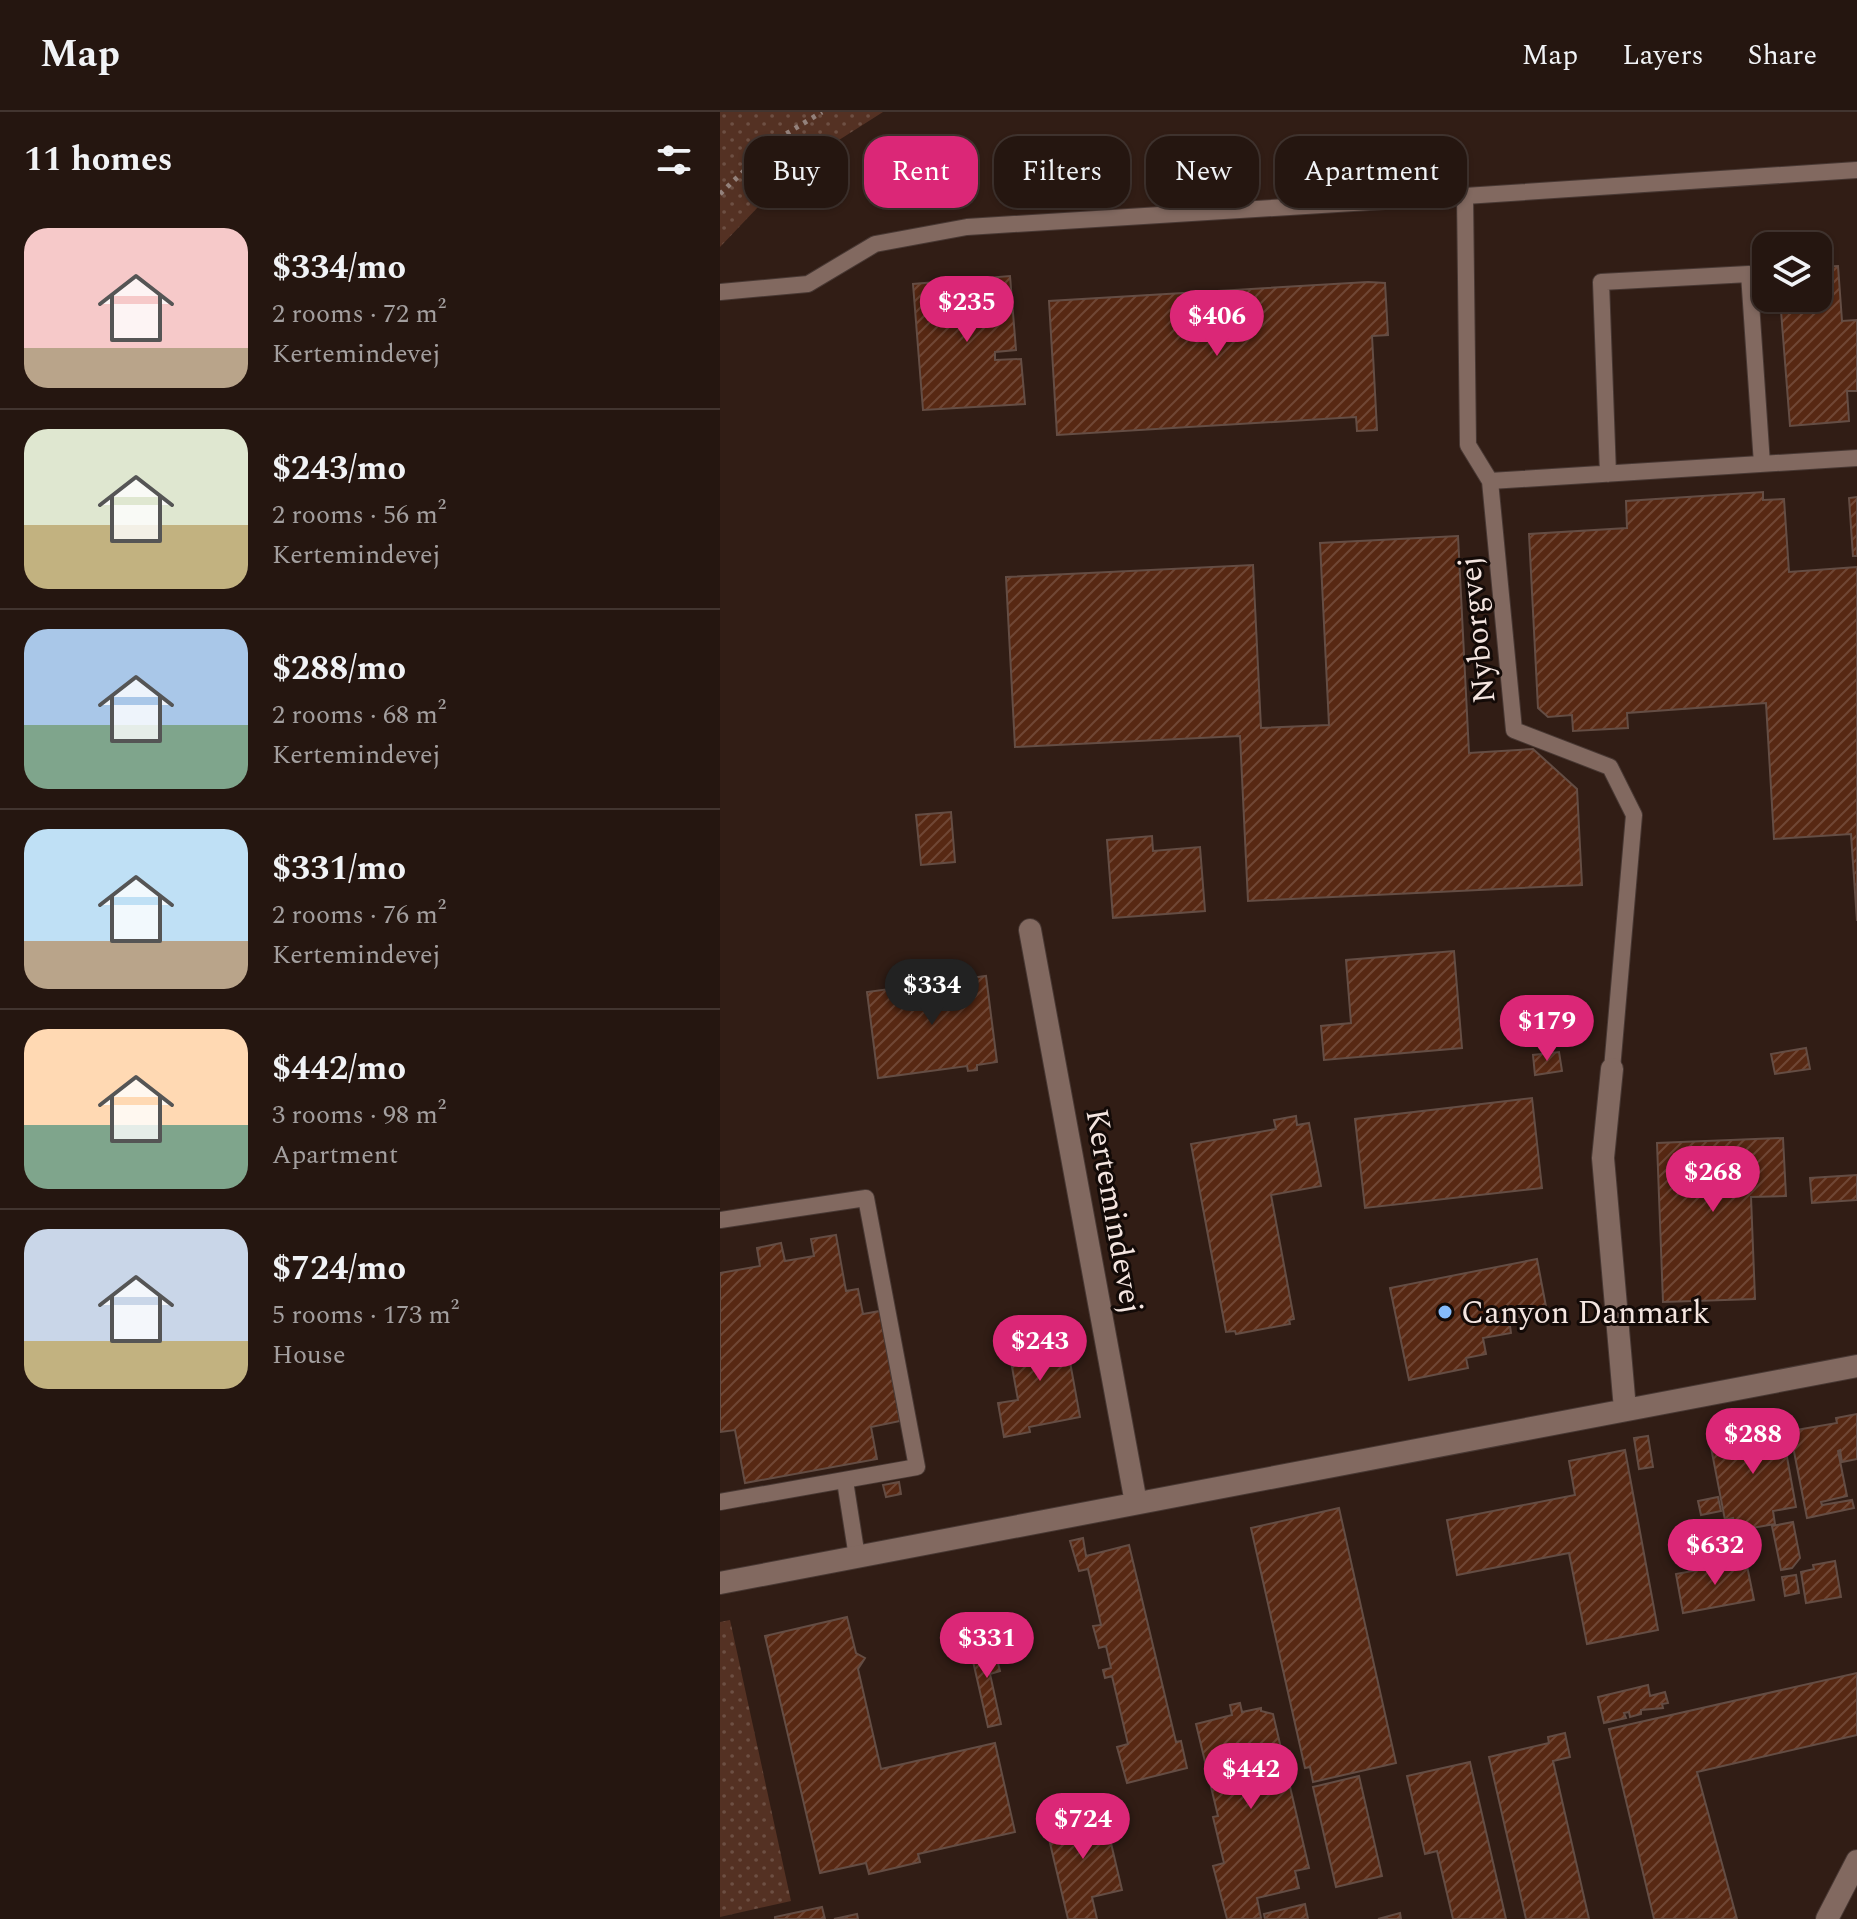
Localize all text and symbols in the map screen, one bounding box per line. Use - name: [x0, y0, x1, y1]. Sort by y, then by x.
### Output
- text: Map: [40, 26, 120, 84]
- text: Map: [1522, 34, 1578, 77]
- text: Layers: [1622, 34, 1704, 77]
- text: Share: [1748, 34, 1817, 77]
- text: 11 homes: [24, 134, 173, 186]
- chip: Buy: [744, 136, 848, 208]
- chip: Rent: [864, 136, 978, 208]
- chip: Filters: [994, 136, 1130, 208]
- chip: New: [1146, 136, 1259, 208]
- chip: Apartment: [1275, 136, 1467, 208]
- icon: filters: [652, 138, 696, 182]
- map controls: [1752, 232, 1832, 312]
- button: layers: [1752, 232, 1832, 312]
- text: $334/mo: [272, 242, 406, 294]
- icon: home: [88, 260, 184, 356]
- pin: $235: [920, 276, 1014, 344]
- text: $235: [938, 282, 996, 322]
- pin: $406: [1170, 290, 1264, 358]
- text: 2 rooms · 72 m²: [272, 294, 446, 334]
- text: $406: [1188, 296, 1246, 336]
- text: Kertemindevej: [272, 334, 441, 374]
- text: $243/mo: [272, 443, 406, 495]
- icon: home: [88, 461, 184, 557]
- text: 2 rooms · 56 m²: [272, 495, 446, 535]
- text: Kertemindevej: [272, 535, 441, 575]
- street label: Nyborgvej: [1445, 554, 1510, 706]
- text: $288/mo: [272, 643, 406, 695]
- icon: home: [88, 661, 184, 757]
- text: 2 rooms · 68 m²: [272, 695, 446, 735]
- text: Kertemindevej: [272, 735, 441, 775]
- text: $331/mo: [272, 843, 406, 895]
- icon: home: [88, 861, 184, 957]
- text: 2 rooms · 76 m²: [272, 895, 446, 935]
- text: Kertemindevej: [272, 935, 441, 975]
- pin: $334: [885, 959, 979, 1027]
- text: $334: [903, 965, 961, 1005]
- pin: $179: [1500, 995, 1594, 1063]
- text: $179: [1518, 1001, 1576, 1041]
- text: $442/mo: [272, 1043, 406, 1095]
- icon: home: [88, 1061, 184, 1157]
- text: 3 rooms · 98 m²: [272, 1095, 446, 1135]
- street label: Kertemindevej: [1071, 1105, 1156, 1318]
- text: Apartment: [272, 1135, 398, 1175]
- pin: $268: [1666, 1146, 1760, 1214]
- text: $268: [1684, 1152, 1742, 1192]
- text: $724/mo: [272, 1243, 406, 1295]
- icon: home: [88, 1261, 184, 1357]
- place label: Canyon Danmark: [1461, 1289, 1710, 1338]
- text: 5 rooms · 173 m²: [272, 1295, 459, 1335]
- marker: Canyon Danmark: [1436, 1303, 1454, 1321]
- pin: $243: [993, 1315, 1087, 1383]
- text: $243: [1011, 1321, 1069, 1361]
- text: House: [272, 1335, 346, 1375]
- pin: $288: [1706, 1408, 1800, 1476]
- text: $288: [1724, 1414, 1782, 1454]
- pin: $632: [1668, 1519, 1762, 1587]
- text: $632: [1686, 1525, 1744, 1565]
- pin: $331: [940, 1612, 1034, 1680]
- text: $331: [958, 1618, 1016, 1658]
- pin: $442: [1204, 1743, 1298, 1811]
- text: $442: [1222, 1749, 1280, 1789]
- pin: $724: [1036, 1793, 1130, 1861]
- text: $724: [1054, 1799, 1112, 1839]

